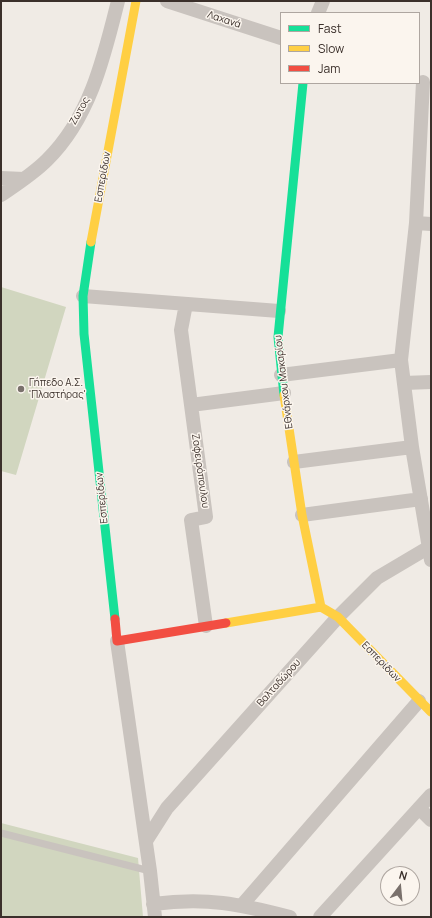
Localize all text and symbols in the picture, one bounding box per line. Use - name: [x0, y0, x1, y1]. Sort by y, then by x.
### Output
- street label: Λαχανά: [206, 9, 242, 31]
- legend: [280, 12, 420, 84]
- text: Fast: [318, 20, 342, 37]
- text: Slow: [318, 40, 344, 57]
- text: Jam: [318, 60, 340, 77]
- street label: Ζωτος: [67, 95, 93, 127]
- street label: Εσπερίδων: [93, 151, 113, 203]
- street label: Εθνάρχου Μακαρίου: [272, 334, 296, 430]
- place label: Γήπεδο Α.Σ. 'Πλαστήρας': [29, 377, 86, 400]
- marker: Γήπεδο Α.Σ. 'Πλαστήρας': [16, 384, 26, 394]
- street label: Ζαφειρόπουλου: [189, 433, 211, 509]
- street label: Εσπερίδων: [93, 472, 111, 524]
- street label: Εσπερίδων: [359, 639, 403, 685]
- street label: Βαλταδώρου: [255, 657, 303, 709]
- north arrow: [380, 866, 420, 906]
- text: N: [397, 867, 409, 883]

